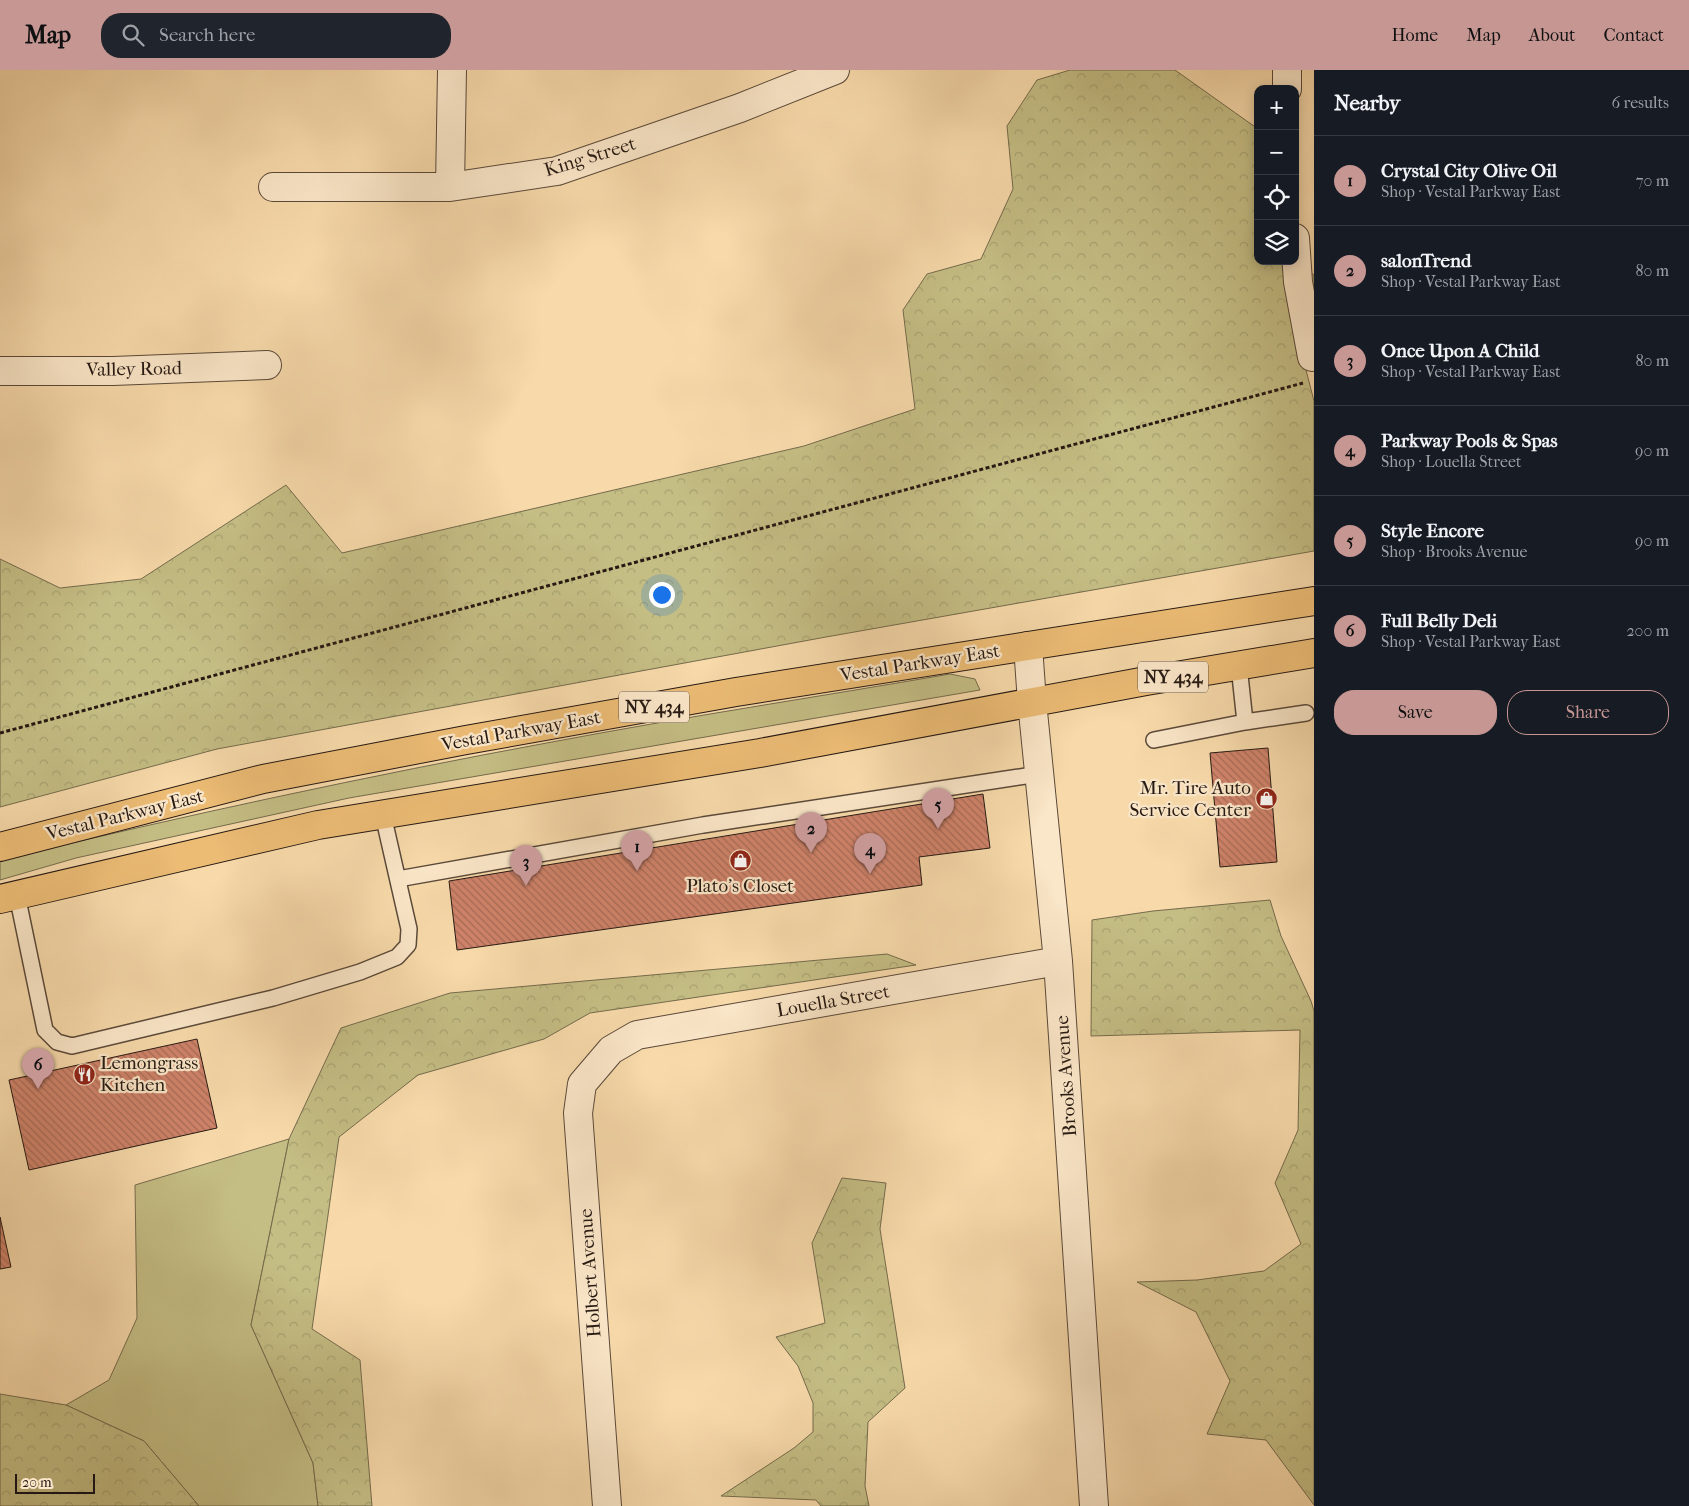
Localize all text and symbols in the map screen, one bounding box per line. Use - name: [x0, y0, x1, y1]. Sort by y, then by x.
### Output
- search box: [101, 13, 451, 58]
- text: Map: [25, 21, 71, 49]
- icon: search: [119, 21, 147, 49]
- text: Search here: [159, 24, 255, 46]
- text: Home: [1391, 25, 1438, 46]
- text: Map: [1466, 25, 1501, 46]
- text: About: [1529, 25, 1575, 46]
- text: Contact: [1603, 25, 1664, 46]
- map controls: [1254, 85, 1299, 265]
- button: +: [1254, 85, 1299, 130]
- text: Nearby: [1334, 91, 1400, 115]
- text: 6 results: [1611, 93, 1669, 112]
- button: −: [1254, 130, 1299, 175]
- street label: King Street: [541, 133, 639, 181]
- text: Crystal City Olive Oil: [1381, 160, 1557, 182]
- text: 1: [1347, 171, 1353, 190]
- text: 70 m: [1636, 171, 1669, 190]
- button: locate: [1254, 175, 1299, 220]
- text: Shop · Vestal Parkway East: [1381, 182, 1561, 201]
- button: layers: [1254, 220, 1299, 265]
- text: salonTrend: [1381, 250, 1471, 272]
- text: 2: [1346, 261, 1354, 280]
- text: 80 m: [1635, 261, 1669, 280]
- text: Shop · Vestal Parkway East: [1381, 272, 1561, 291]
- text: Once Upon A Child: [1381, 340, 1539, 362]
- text: 3: [1347, 351, 1353, 370]
- text: 80 m: [1635, 351, 1669, 370]
- street label: Valley Road: [85, 357, 183, 381]
- text: Shop · Vestal Parkway East: [1381, 362, 1561, 381]
- text: Parkway Pools & Spas: [1381, 430, 1558, 452]
- text: 4: [1345, 441, 1355, 460]
- text: 90 m: [1635, 441, 1669, 460]
- text: Shop · Louella Street: [1381, 452, 1522, 471]
- text: Style Encore: [1381, 520, 1484, 542]
- text: 5: [1347, 531, 1353, 550]
- text: 90 m: [1635, 531, 1669, 550]
- text: Shop · Brooks Avenue: [1381, 542, 1527, 561]
- your location: [649, 582, 675, 608]
- text: Full Belly Deli: [1381, 610, 1497, 632]
- text: 6: [1346, 621, 1354, 640]
- text: 200 m: [1626, 621, 1669, 640]
- text: Shop · Vestal Parkway East: [1381, 632, 1561, 651]
- street label: Vestal Parkway East: [838, 639, 1002, 687]
- road number: NY 434: [1138, 662, 1208, 692]
- button: Save: [1334, 690, 1497, 735]
- button: Share: [1507, 690, 1669, 735]
- road number: NY 434: [619, 692, 689, 722]
- street label: Vestal Parkway East: [439, 706, 602, 756]
- place label: Mr. Tire Auto Service Center: [1129, 777, 1252, 821]
- street label: Vestal Parkway East: [43, 785, 206, 845]
- shop icon: Mr. Tire Auto Service Center: [1255, 787, 1279, 811]
- pin: 5: [922, 788, 954, 829]
- pin: 2: [795, 812, 827, 853]
- pin: 1: [621, 830, 653, 871]
- pin: 4: [854, 833, 886, 874]
- pin: 3: [510, 845, 542, 886]
- shop icon: Plato's Closet: [728, 848, 752, 872]
- place label: Plato's Closet: [686, 875, 794, 897]
- street label: Louella Street: [775, 980, 892, 1022]
- street label: Brooks Avenue: [1051, 1015, 1081, 1137]
- pin: 6: [22, 1048, 54, 1089]
- place label: Lemongrass Kitchen: [100, 1052, 198, 1096]
- restaurant icon: Lemongrass Kitchen: [72, 1062, 96, 1086]
- street label: Holbert Avenue: [575, 1208, 605, 1338]
- scale bar: [15, 1471, 95, 1494]
- text: 20 m: [22, 1474, 52, 1491]

